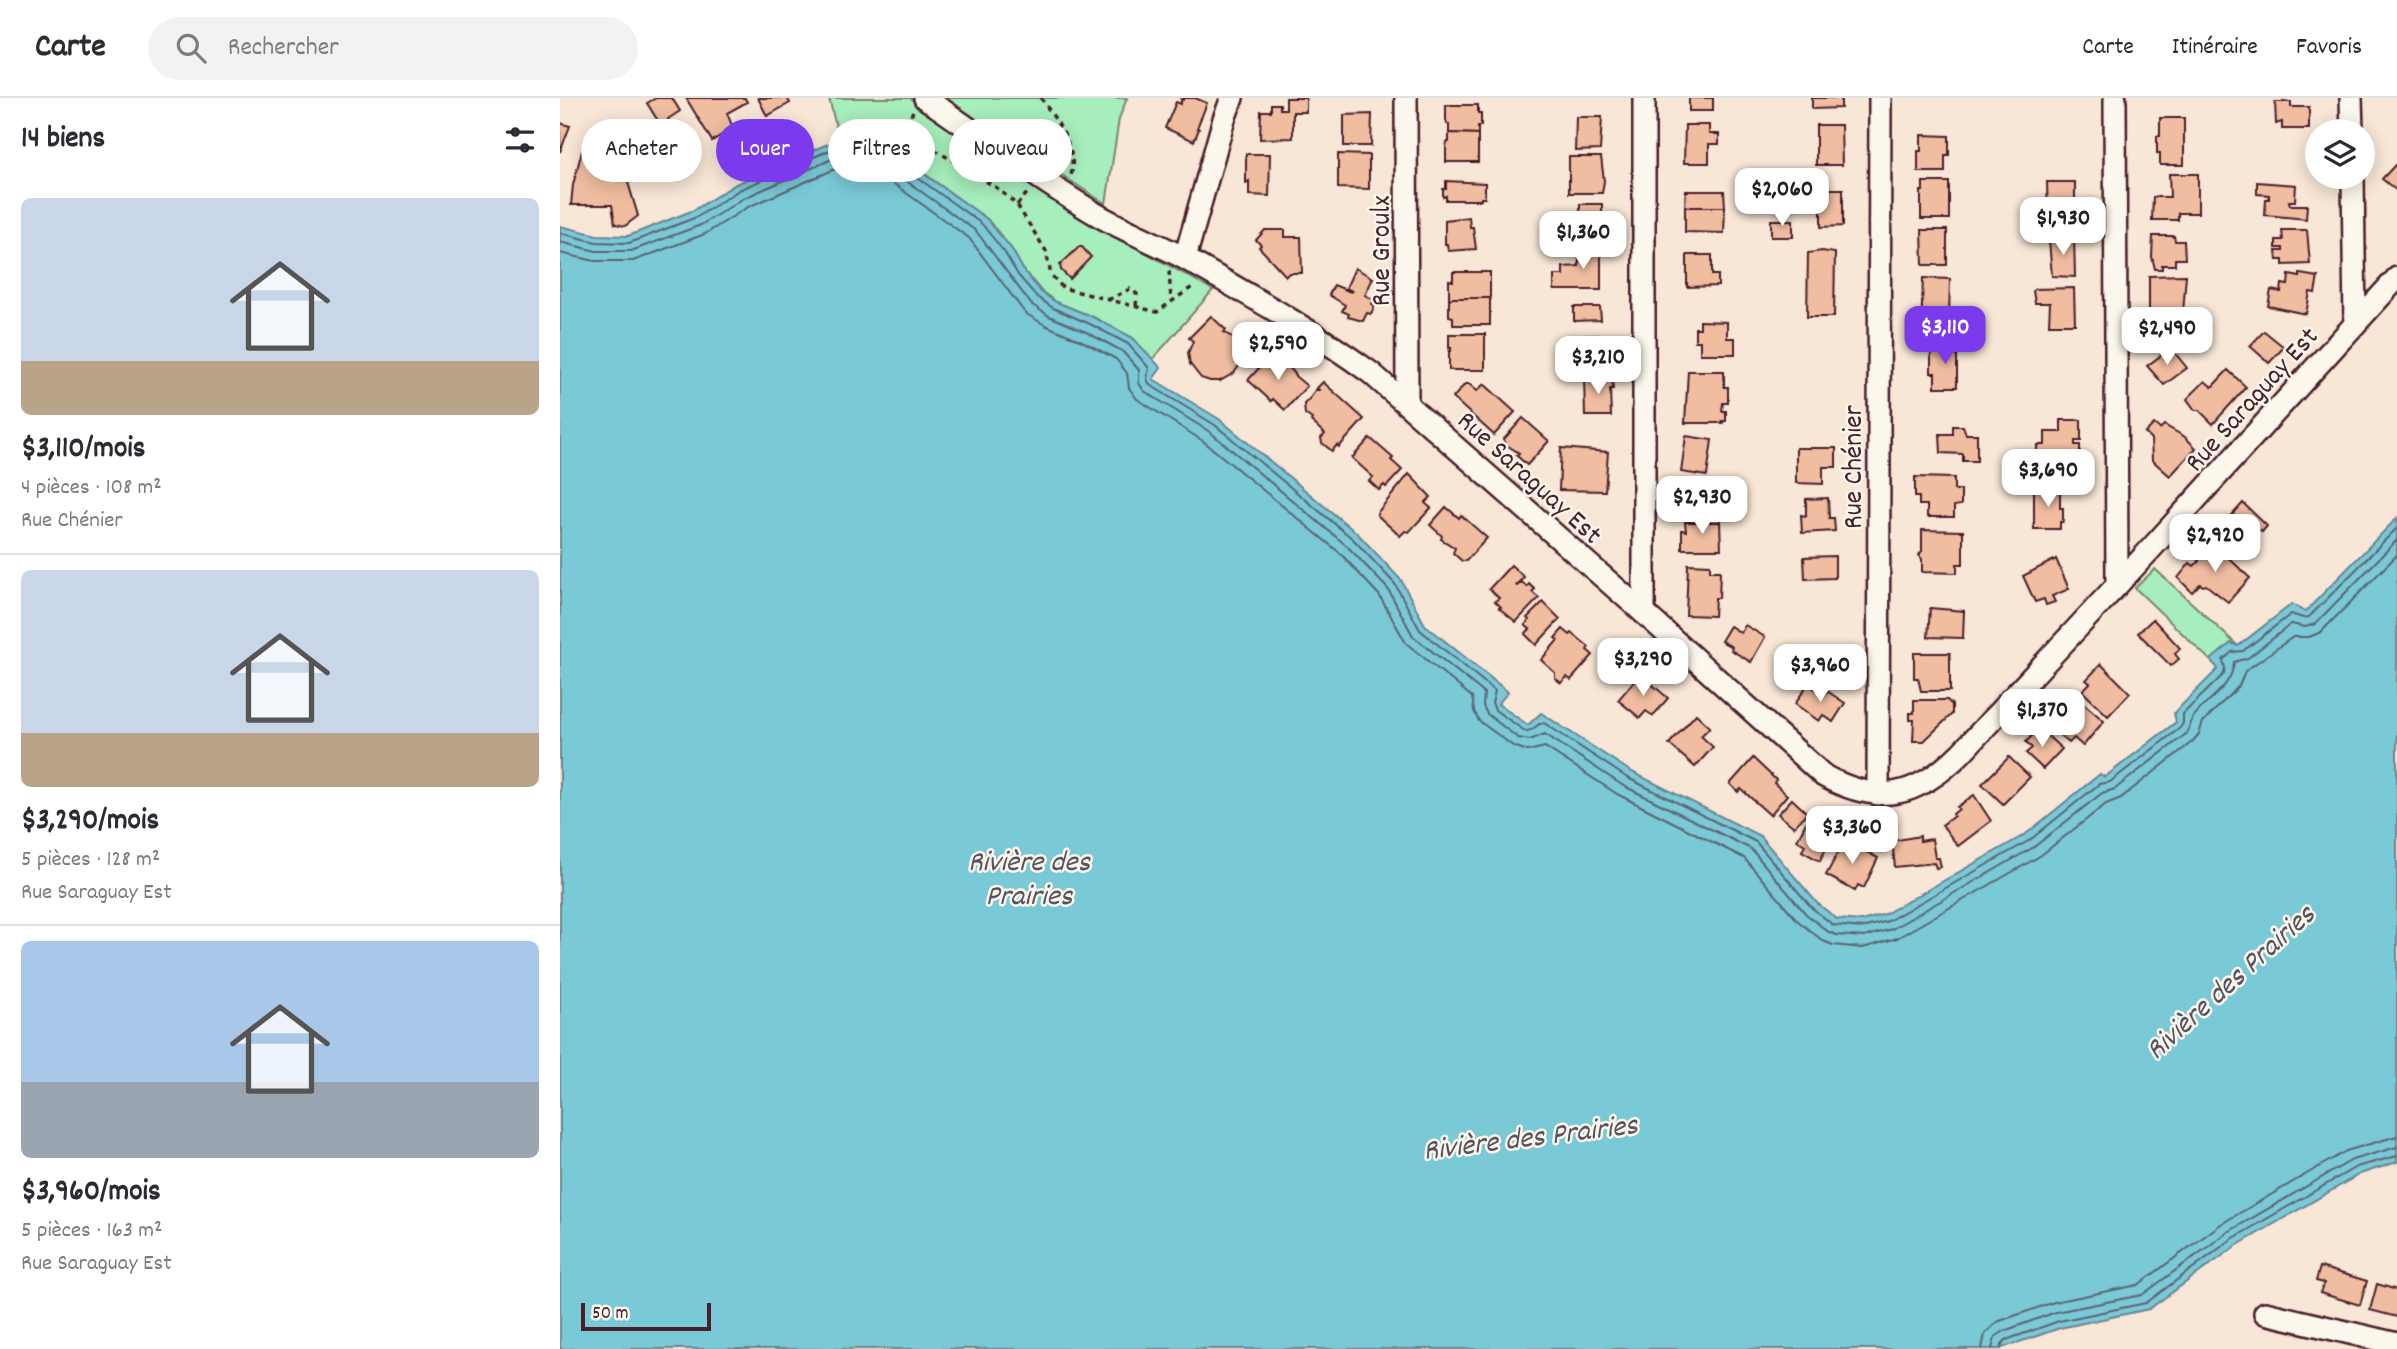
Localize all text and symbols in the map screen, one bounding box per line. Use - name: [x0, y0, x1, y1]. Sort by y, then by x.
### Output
- search box: [148, 17, 638, 80]
- text: Carte: [35, 25, 106, 72]
- icon: search: [172, 29, 210, 67]
- text: Rechercher: [228, 30, 339, 67]
- text: Carte: [2082, 31, 2134, 65]
- text: Itinéraire: [2172, 31, 2258, 65]
- text: Favoris: [2296, 31, 2362, 65]
- text: 14 biens: [21, 119, 105, 162]
- chip: Acheter: [581, 119, 702, 182]
- chip: Louer: [716, 119, 814, 182]
- chip: Filtres: [828, 119, 935, 182]
- chip: Nouveau: [949, 119, 1072, 182]
- map controls: [2305, 119, 2375, 189]
- button: layers: [2305, 119, 2375, 189]
- icon: filters: [501, 121, 539, 159]
- pin: $2,060: [1725, 169, 1839, 228]
- text: $2,060: [1751, 174, 1813, 207]
- street label: Rue Groulx: [1364, 196, 1404, 306]
- pin: $1,930: [2006, 198, 2120, 257]
- text: $1,930: [2036, 203, 2090, 236]
- pin: $1,360: [1526, 212, 1640, 271]
- text: $1,360: [1555, 217, 1611, 250]
- icon: home: [217, 243, 343, 369]
- pin: $3,110: [1888, 306, 2002, 366]
- pin: $2,490: [2110, 308, 2224, 367]
- text: $3,110: [1921, 312, 1969, 345]
- text: $2,490: [2138, 313, 2196, 346]
- street label: Rue Saraguay Est: [2177, 320, 2330, 483]
- pin: $2,590: [1221, 322, 1335, 382]
- text: $2,590: [1248, 328, 1308, 361]
- pin: $3,210: [1541, 336, 1655, 396]
- text: $3,210: [1571, 342, 1625, 375]
- street label: Rue Saraguay Est: [1446, 403, 1609, 556]
- street label: Rue Chénier: [1836, 404, 1876, 529]
- text: $3,110/mois: [21, 429, 145, 472]
- pin: $3,690: [1991, 450, 2105, 509]
- text: $3,690: [2018, 455, 2078, 488]
- text: 4 pièces · 108 m²: [21, 472, 162, 505]
- pin: $2,930: [1645, 476, 1759, 536]
- text: $2,930: [1672, 482, 1732, 515]
- text: Rue Chénier: [21, 505, 123, 538]
- pin: $2,920: [2158, 514, 2272, 574]
- text: $2,920: [2185, 520, 2245, 553]
- icon: home: [217, 615, 343, 741]
- pin: $3,290: [1586, 638, 1700, 698]
- text: $3,290: [1613, 644, 1673, 677]
- pin: $3,960: [1763, 644, 1877, 704]
- text: $3,960: [1790, 650, 1850, 683]
- pin: $1,370: [1985, 690, 2099, 749]
- text: $1,370: [2016, 695, 2068, 728]
- text: $3,290/mois: [21, 801, 159, 844]
- pin: $3,360: [1795, 806, 1909, 866]
- text: $3,360: [1822, 812, 1882, 845]
- water label: Rivière des Prairies: [968, 843, 1091, 920]
- text: 5 pièces · 128 m²: [21, 844, 160, 877]
- text: Rue Saraguay Est: [21, 877, 172, 910]
- water label: Rivière des Prairies: [2137, 895, 2328, 1073]
- icon: home: [217, 986, 343, 1112]
- water label: Rivière des Prairies: [1421, 1106, 1642, 1175]
- text: $3,960/mois: [21, 1172, 161, 1215]
- text: 5 pièces · 163 m²: [21, 1215, 162, 1248]
- text: Rue Saraguay Est: [21, 1248, 172, 1281]
- scale bar: [581, 1300, 710, 1332]
- text: 50 m: [592, 1301, 629, 1328]

